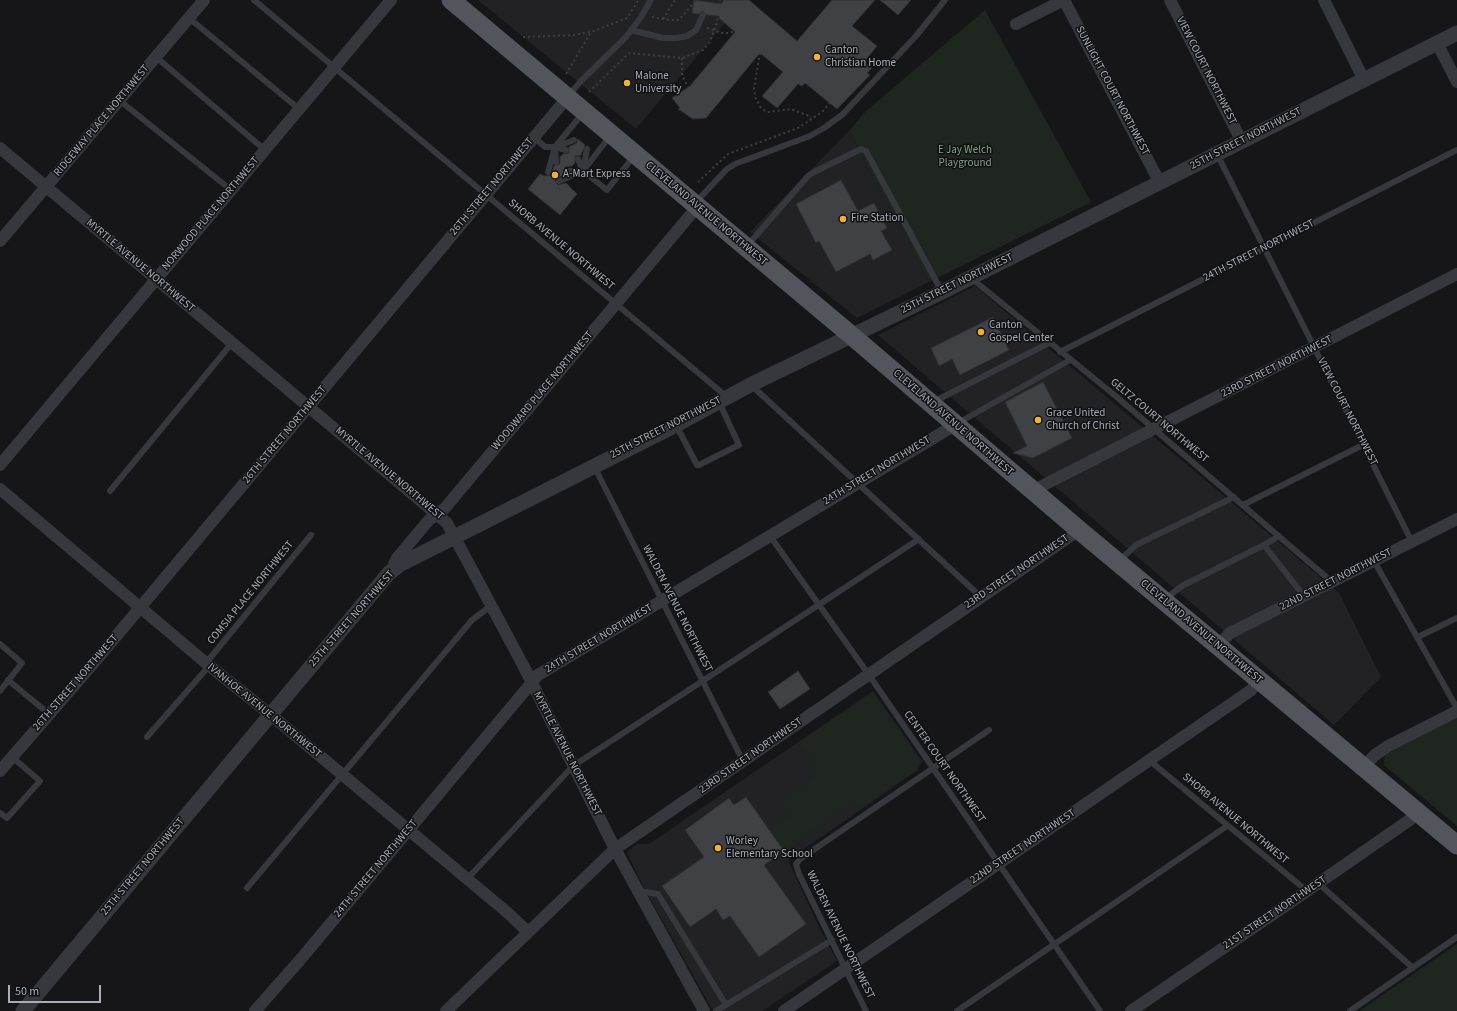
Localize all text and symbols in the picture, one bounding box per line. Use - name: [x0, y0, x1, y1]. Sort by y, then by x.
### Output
- street label: VIEW COURT NORTHWEST: [1173, 15, 1239, 127]
- street label: SUNLIGHT COURT NORTHWEST: [1072, 24, 1152, 158]
- place label: Canton Christian Home: [825, 44, 896, 70]
- marker: Canton Christian Home: [812, 52, 822, 62]
- street label: RIDGEWAY PLACE NORTHWEST: [51, 62, 153, 180]
- place label: Malone University: [635, 70, 681, 96]
- marker: Malone University: [622, 78, 632, 88]
- street label: 25TH STREET NORTHWEST: [1188, 105, 1304, 173]
- street label: 26TH STREET NORTHWEST: [447, 136, 537, 238]
- park label: E Jay Welch Playground: [938, 144, 992, 170]
- street label: NORWOOD PLACE NORTHWEST: [160, 155, 262, 273]
- street label: CLEVELAND AVENUE NORTHWEST: [642, 159, 770, 269]
- place label: A-Mart Express: [563, 168, 631, 182]
- marker: A-Mart Express: [550, 170, 560, 180]
- street label: SHORB AVENUE NORTHWEST: [505, 197, 617, 293]
- place label: Fire Station: [851, 212, 903, 226]
- marker: Fire Station: [838, 214, 848, 224]
- street label: MYRTLE AVENUE NORTHWEST: [83, 217, 197, 315]
- street label: 24TH STREET NORTHWEST: [1201, 217, 1317, 285]
- street label: 25TH STREET NORTHWEST: [899, 251, 1015, 317]
- place label: Canton Gospel Center: [989, 319, 1053, 345]
- marker: Canton Gospel Center: [976, 327, 986, 337]
- street label: WOODWARD PLACE NORTHWEST: [489, 329, 597, 453]
- street label: 23RD STREET NORTHWEST: [1219, 333, 1335, 401]
- street label: VIEW COURT NORTHWEST: [1314, 356, 1380, 468]
- street label: CLEVELAND AVENUE NORTHWEST: [890, 367, 1016, 479]
- street label: GELTZ COURT NORTHWEST: [1107, 376, 1211, 466]
- street label: 26TH STREET NORTHWEST: [240, 384, 330, 486]
- street label: 25TH STREET NORTHWEST: [608, 394, 724, 462]
- place label: Grace United Church of Christ: [1046, 407, 1119, 433]
- marker: Grace United Church of Christ: [1033, 415, 1043, 425]
- street label: MYRTLE AVENUE NORTHWEST: [332, 425, 446, 523]
- street label: 24TH STREET NORTHWEST: [821, 434, 933, 508]
- street label: 23RD STREET NORTHWEST: [962, 532, 1072, 612]
- street label: COMSIA PLACE NORTHWEST: [205, 539, 297, 647]
- street label: WALDEN AVENUE NORTHWEST: [639, 543, 715, 675]
- street label: 22ND STREET NORTHWEST: [1278, 546, 1394, 614]
- street label: 25TH STREET NORTHWEST: [307, 568, 397, 670]
- street label: CLEVELAND AVENUE NORTHWEST: [1137, 577, 1265, 687]
- street label: 24TH STREET NORTHWEST: [543, 602, 655, 676]
- street label: 26TH STREET NORTHWEST: [31, 632, 121, 734]
- street label: IVANHOE AVENUE NORTHWEST: [204, 661, 324, 761]
- street label: MYRTLE AVENUE NORTHWEST: [530, 690, 604, 818]
- street label: CENTER COURT NORTHWEST: [900, 709, 988, 825]
- street label: 23RD STREET NORTHWEST: [697, 715, 805, 797]
- street label: SHORB AVENUE NORTHWEST: [1179, 771, 1291, 867]
- street label: 22ND STREET NORTHWEST: [968, 807, 1078, 887]
- street label: 25TH STREET NORTHWEST: [98, 816, 188, 918]
- street label: 24TH STREET NORTHWEST: [331, 818, 421, 920]
- place label: Worley Elementary School: [726, 835, 813, 861]
- marker: Worley Elementary School: [713, 843, 723, 853]
- street label: WALDEN AVENUE NORTHWEST: [803, 869, 877, 1001]
- street label: 21ST STREET NORTHWEST: [1221, 873, 1329, 953]
- scale bar: [10, 977, 103, 1003]
- text: 50 m: [15, 983, 39, 1000]

